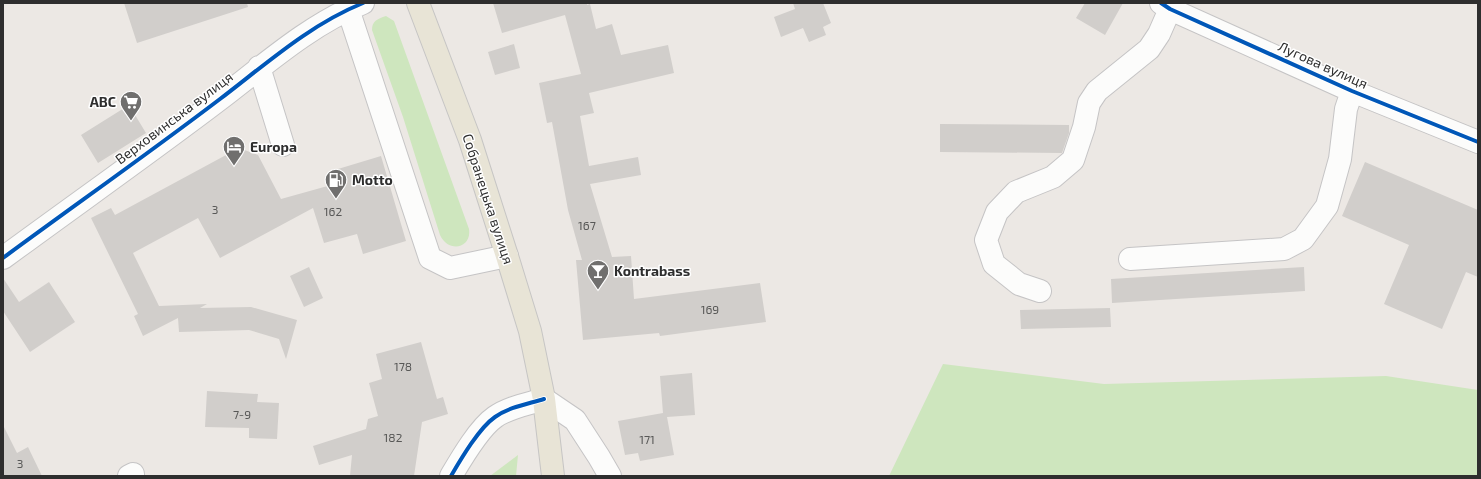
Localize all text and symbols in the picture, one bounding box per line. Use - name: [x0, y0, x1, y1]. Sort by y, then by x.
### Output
- street label: Лугова вулиця: [1276, 37, 1371, 92]
- street label: Верховинська вулиця: [112, 68, 236, 167]
- supermarket icon: ABC: [118, 89, 144, 122]
- place label: ABC: [90, 93, 116, 110]
- street label: Собранецька вулиця: [459, 132, 518, 266]
- hotel icon: Europa: [221, 134, 247, 167]
- place label: Europa: [250, 138, 297, 155]
- fuel station icon: Motto: [323, 167, 349, 200]
- place label: Motto: [352, 171, 393, 188]
- house number: 3: [212, 202, 218, 216]
- house number: 162: [324, 204, 342, 218]
- house number: 167: [578, 218, 596, 232]
- bar icon: Kontrabass: [585, 258, 611, 291]
- place label: Kontrabass: [614, 262, 690, 279]
- house number: 169: [701, 302, 719, 316]
- house number: 178: [394, 359, 412, 373]
- house number: 7-9: [233, 407, 251, 421]
- house number: 182: [384, 430, 403, 444]
- house number: 171: [639, 432, 655, 446]
- house number: 3: [17, 456, 23, 470]

